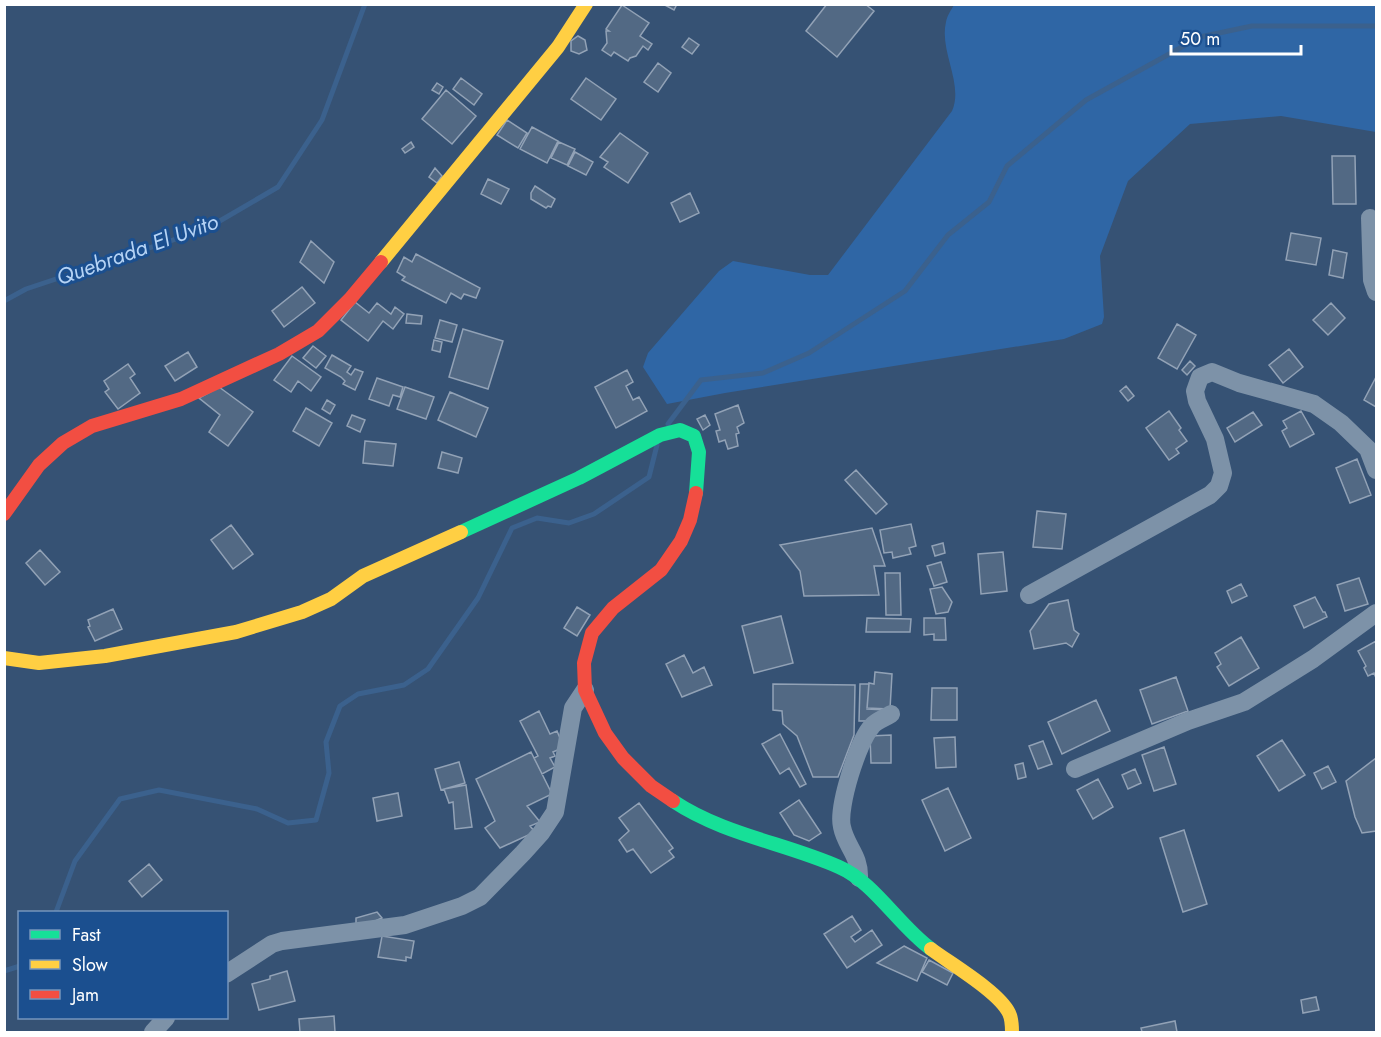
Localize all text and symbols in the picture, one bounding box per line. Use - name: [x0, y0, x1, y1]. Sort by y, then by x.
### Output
- scale bar: [1171, 18, 1302, 56]
- text: 50 m: [1180, 26, 1220, 52]
- water label: Quebrada El Uvito: [52, 205, 223, 293]
- legend: [18, 911, 228, 1019]
- text: Fast: [72, 922, 101, 948]
- text: Slow: [72, 952, 109, 978]
- text: Jam: [70, 982, 99, 1008]

